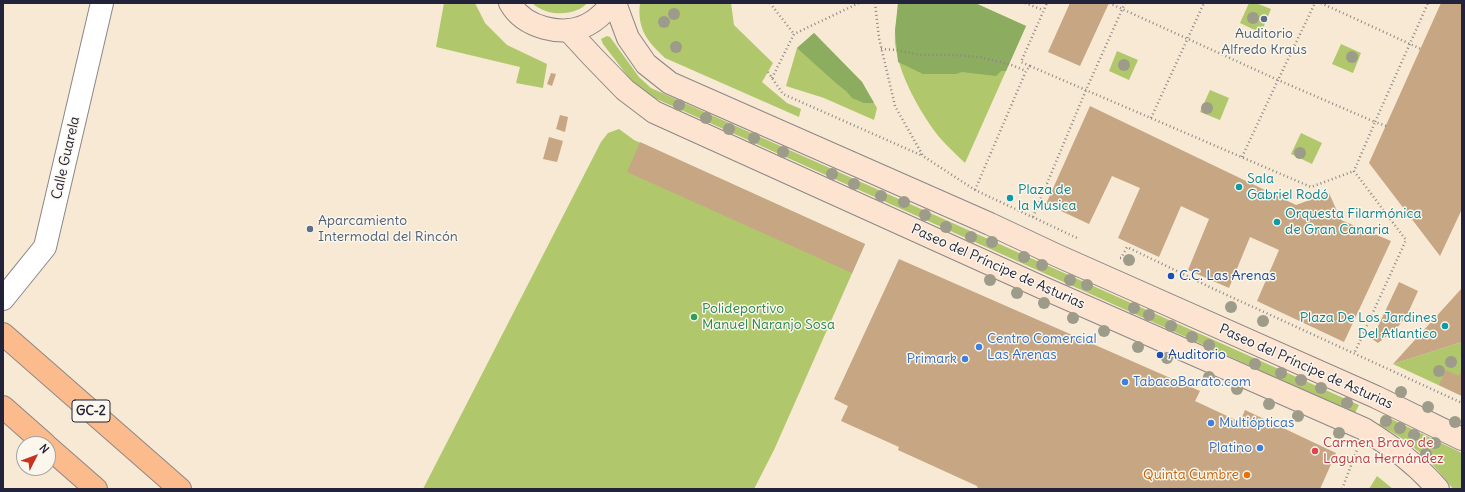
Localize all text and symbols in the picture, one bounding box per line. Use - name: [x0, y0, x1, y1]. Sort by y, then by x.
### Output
- marker: Auditorio Alfredo Kraus: [1259, 14, 1269, 24]
- place label: Auditorio Alfredo Kraus: [1221, 26, 1307, 58]
- street label: Calle Guarela: [48, 115, 84, 201]
- place label: Sala Gabriel Rodó: [1247, 171, 1328, 204]
- place label: Plaza de la Musica: [1018, 182, 1076, 214]
- marker: Sala Gabriel Rodó: [1234, 182, 1244, 192]
- marker: Plaza de la Musica: [1005, 193, 1015, 203]
- place label: Orquesta Filarmónica de Gran Canaria: [1285, 206, 1421, 238]
- place label: Aparcamiento Intermodal del Rincón: [318, 213, 458, 246]
- marker: Orquesta Filarmónica de Gran Canaria: [1272, 217, 1282, 227]
- street label: Paseo del Príncipe de Asturias: [909, 221, 1087, 313]
- marker: Aparcamiento Intermodal del Rincón: [305, 224, 315, 234]
- place label: C.C. Las Arenas: [1179, 268, 1276, 284]
- marker: C.C. Las Arenas: [1166, 271, 1176, 281]
- place label: Polideportivo Manuel Naranjo Sosa: [702, 301, 835, 334]
- place label: Plaza De Los Jardines Del Atlantico: [1300, 310, 1437, 342]
- marker: Polideportivo Manuel Naranjo Sosa: [689, 312, 699, 322]
- street label: Paseo del Príncipe de Asturias: [1217, 321, 1395, 413]
- marker: Plaza De Los Jardines Del Atlantico: [1440, 321, 1450, 331]
- place label: Centro Comercial Las Arenas: [987, 331, 1097, 364]
- marker: Centro Comercial Las Arenas: [974, 342, 984, 352]
- place label: Auditorio: [1168, 347, 1226, 363]
- marker: Auditorio: [1155, 350, 1165, 360]
- place label: Primark: [907, 351, 957, 367]
- marker: Primark: [960, 354, 970, 364]
- place label: TabacoBarato.com: [1133, 374, 1251, 390]
- marker: TabacoBarato.com: [1120, 377, 1130, 387]
- road number: GC-2: [72, 400, 110, 422]
- place label: Multiópticas: [1219, 415, 1294, 431]
- marker: Multiópticas: [1206, 418, 1216, 428]
- place label: Carmen Bravo de Laguna Hernández: [1323, 435, 1444, 468]
- north arrow: [16, 436, 56, 476]
- place label: Platino: [1209, 440, 1252, 456]
- text: N: [36, 441, 52, 456]
- marker: Platino: [1255, 443, 1265, 453]
- marker: Carmen Bravo de Laguna Hernández: [1310, 446, 1320, 456]
- place label: Quinta Cumbre: [1143, 467, 1239, 483]
- marker: Quinta Cumbre: [1242, 470, 1252, 480]

